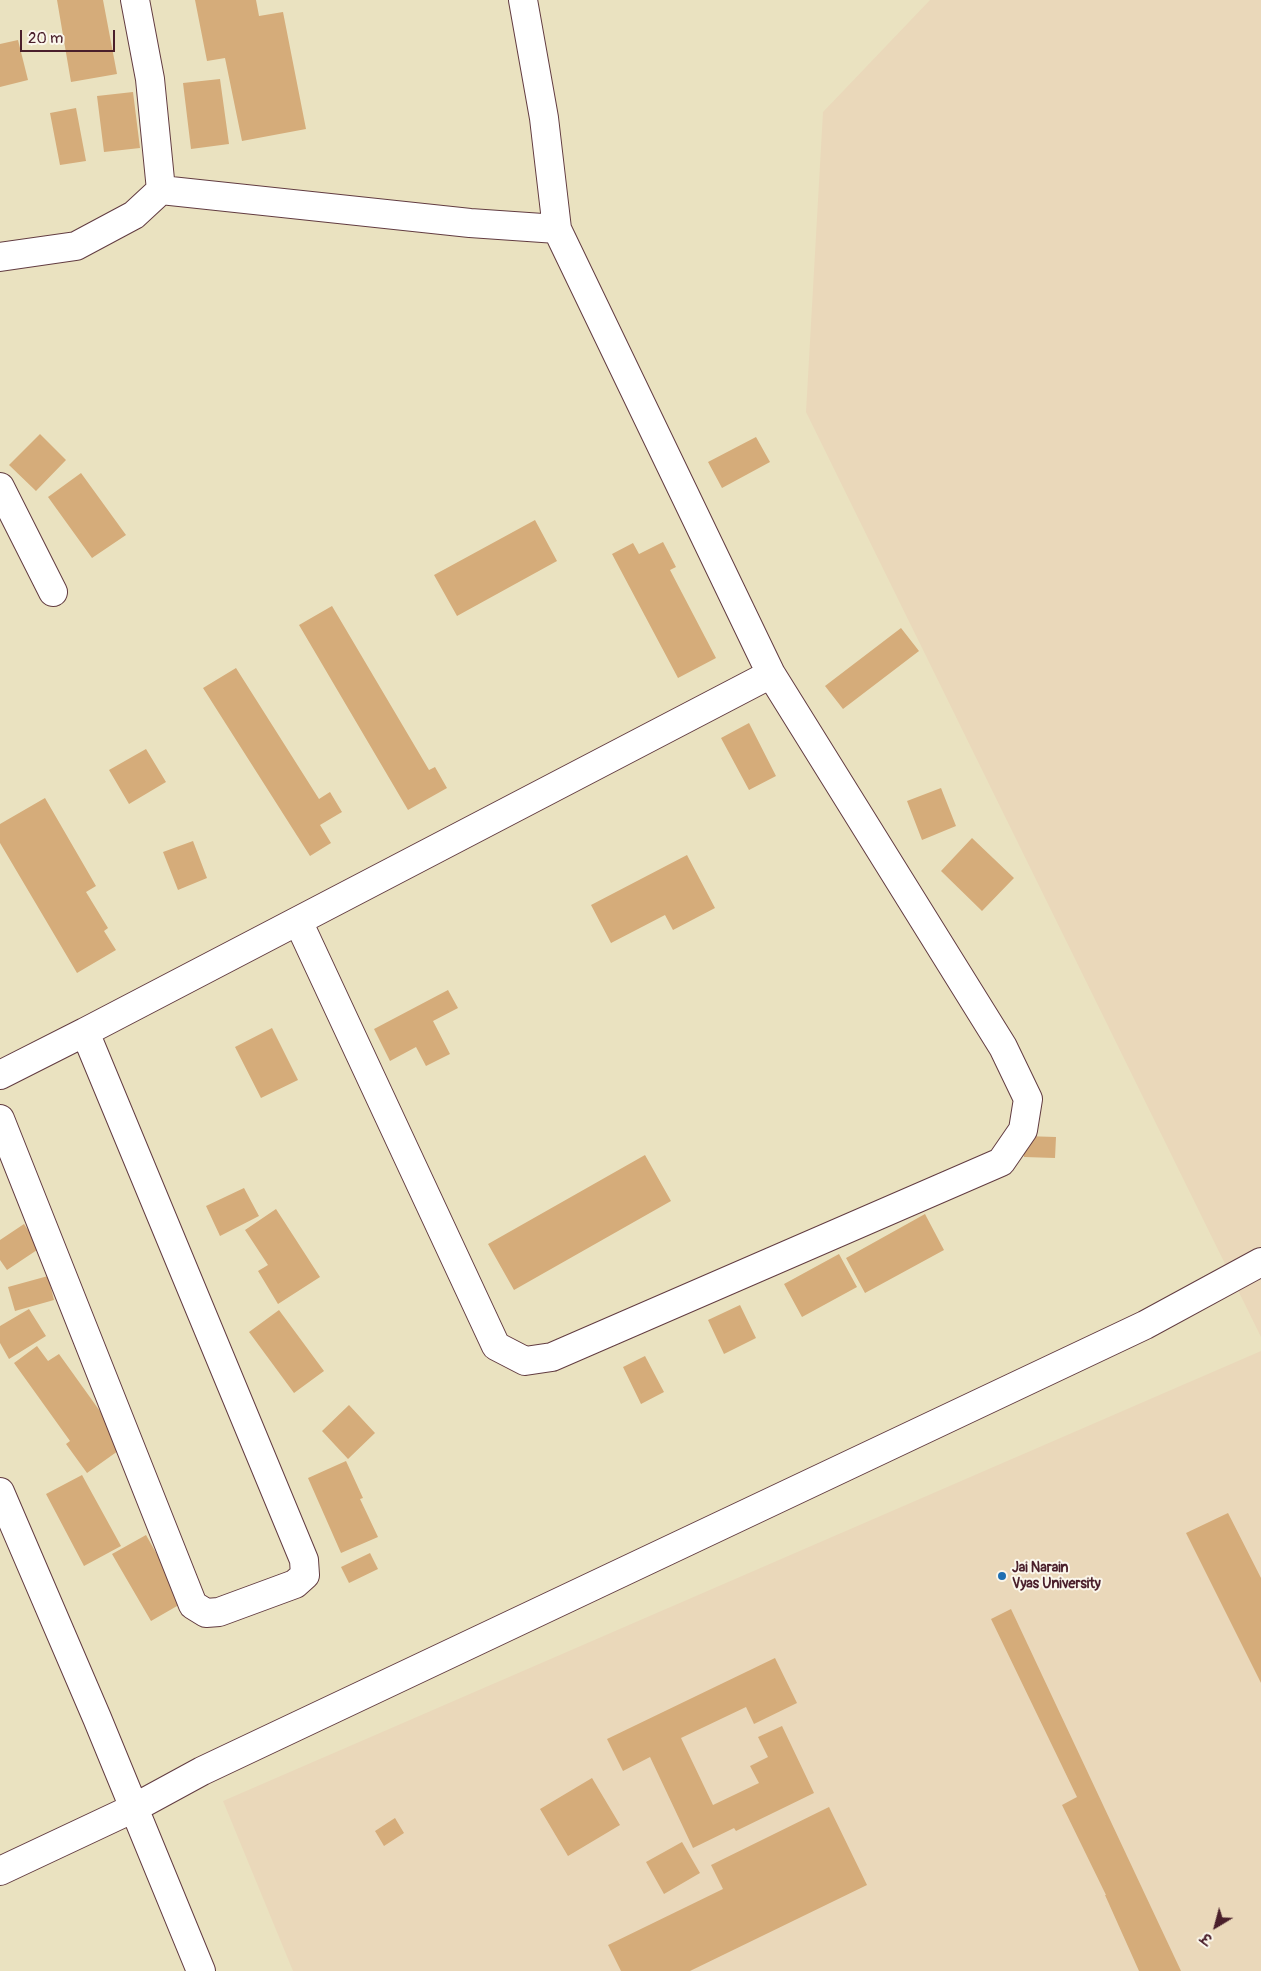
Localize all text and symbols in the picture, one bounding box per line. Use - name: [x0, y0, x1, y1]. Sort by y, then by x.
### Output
- scale bar: [22, 20, 118, 52]
- text: 20 m: [28, 29, 63, 48]
- place label: Jai Narain Vyas University: [1012, 1560, 1101, 1592]
- marker: Jai Narain Vyas University: [996, 1570, 1008, 1582]
- north arrow: [1191, 1901, 1241, 1951]
- text: उ: [1198, 1929, 1216, 1948]

